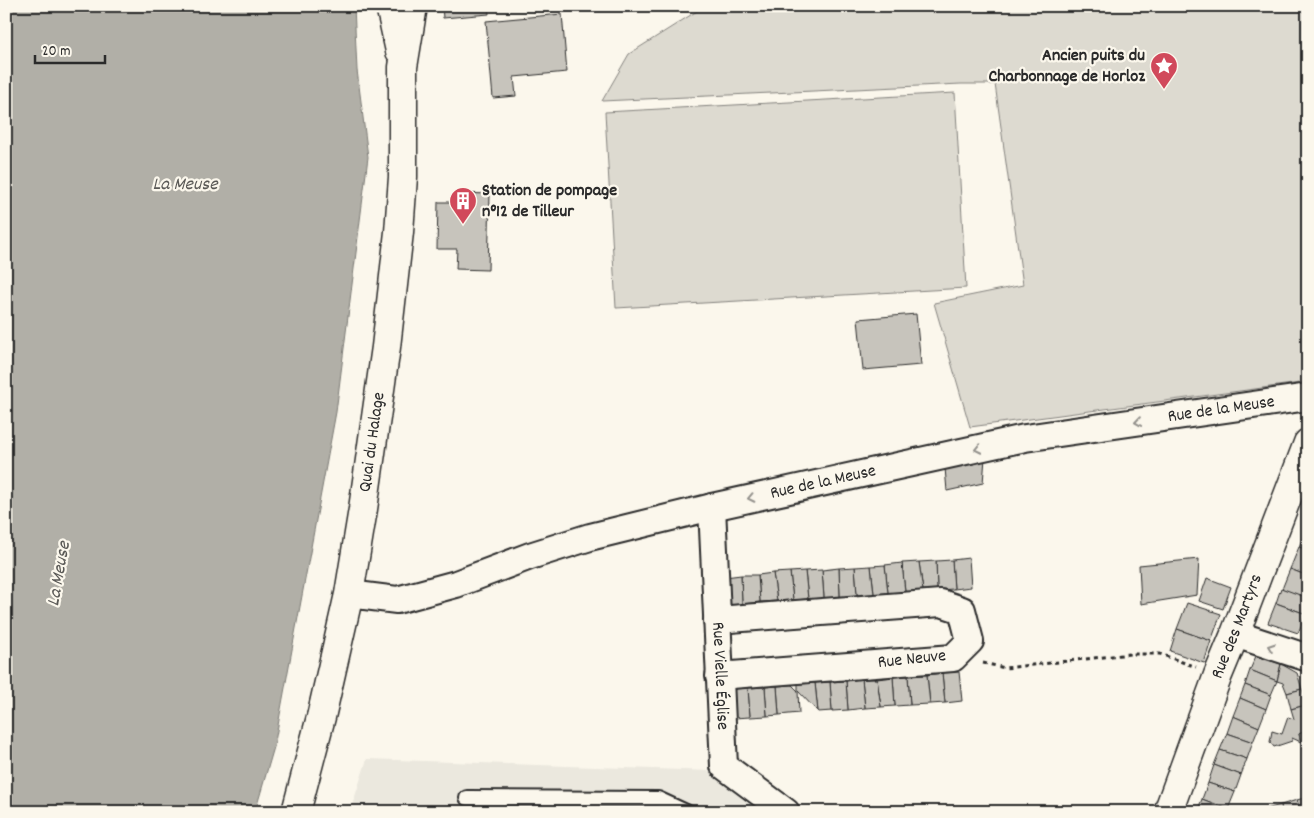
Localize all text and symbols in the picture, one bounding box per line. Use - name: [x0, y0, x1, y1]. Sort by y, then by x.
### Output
- scale bar: [35, 32, 105, 64]
- text: 20 m: [42, 41, 70, 63]
- place label: Ancien puits du Charbonnage de Horloz: [988, 44, 1145, 90]
- place icon: Ancien puits du Charbonnage de Horloz: [1149, 51, 1179, 90]
- water label: La Meuse: [152, 172, 219, 199]
- place label: Station de pompage n°12 de Tilleur: [482, 179, 617, 225]
- building icon: Station de pompage n°12 de Tilleur: [448, 186, 478, 225]
- street label: Rue de la Meuse: [1166, 389, 1276, 430]
- street label: Quai du Halage: [353, 391, 392, 494]
- one-way arrow: [1134, 416, 1142, 427]
- one-way arrow: [974, 443, 983, 454]
- street label: Rue de la Meuse: [768, 459, 878, 506]
- one-way arrow: [746, 492, 755, 503]
- water label: La Meuse: [41, 538, 79, 608]
- street label: Rue des Martyrs: [1205, 571, 1269, 683]
- street label: Rue Vielle Église: [705, 621, 735, 731]
- one-way arrow: [1268, 643, 1276, 653]
- street label: Rue Neuve: [877, 644, 947, 676]

